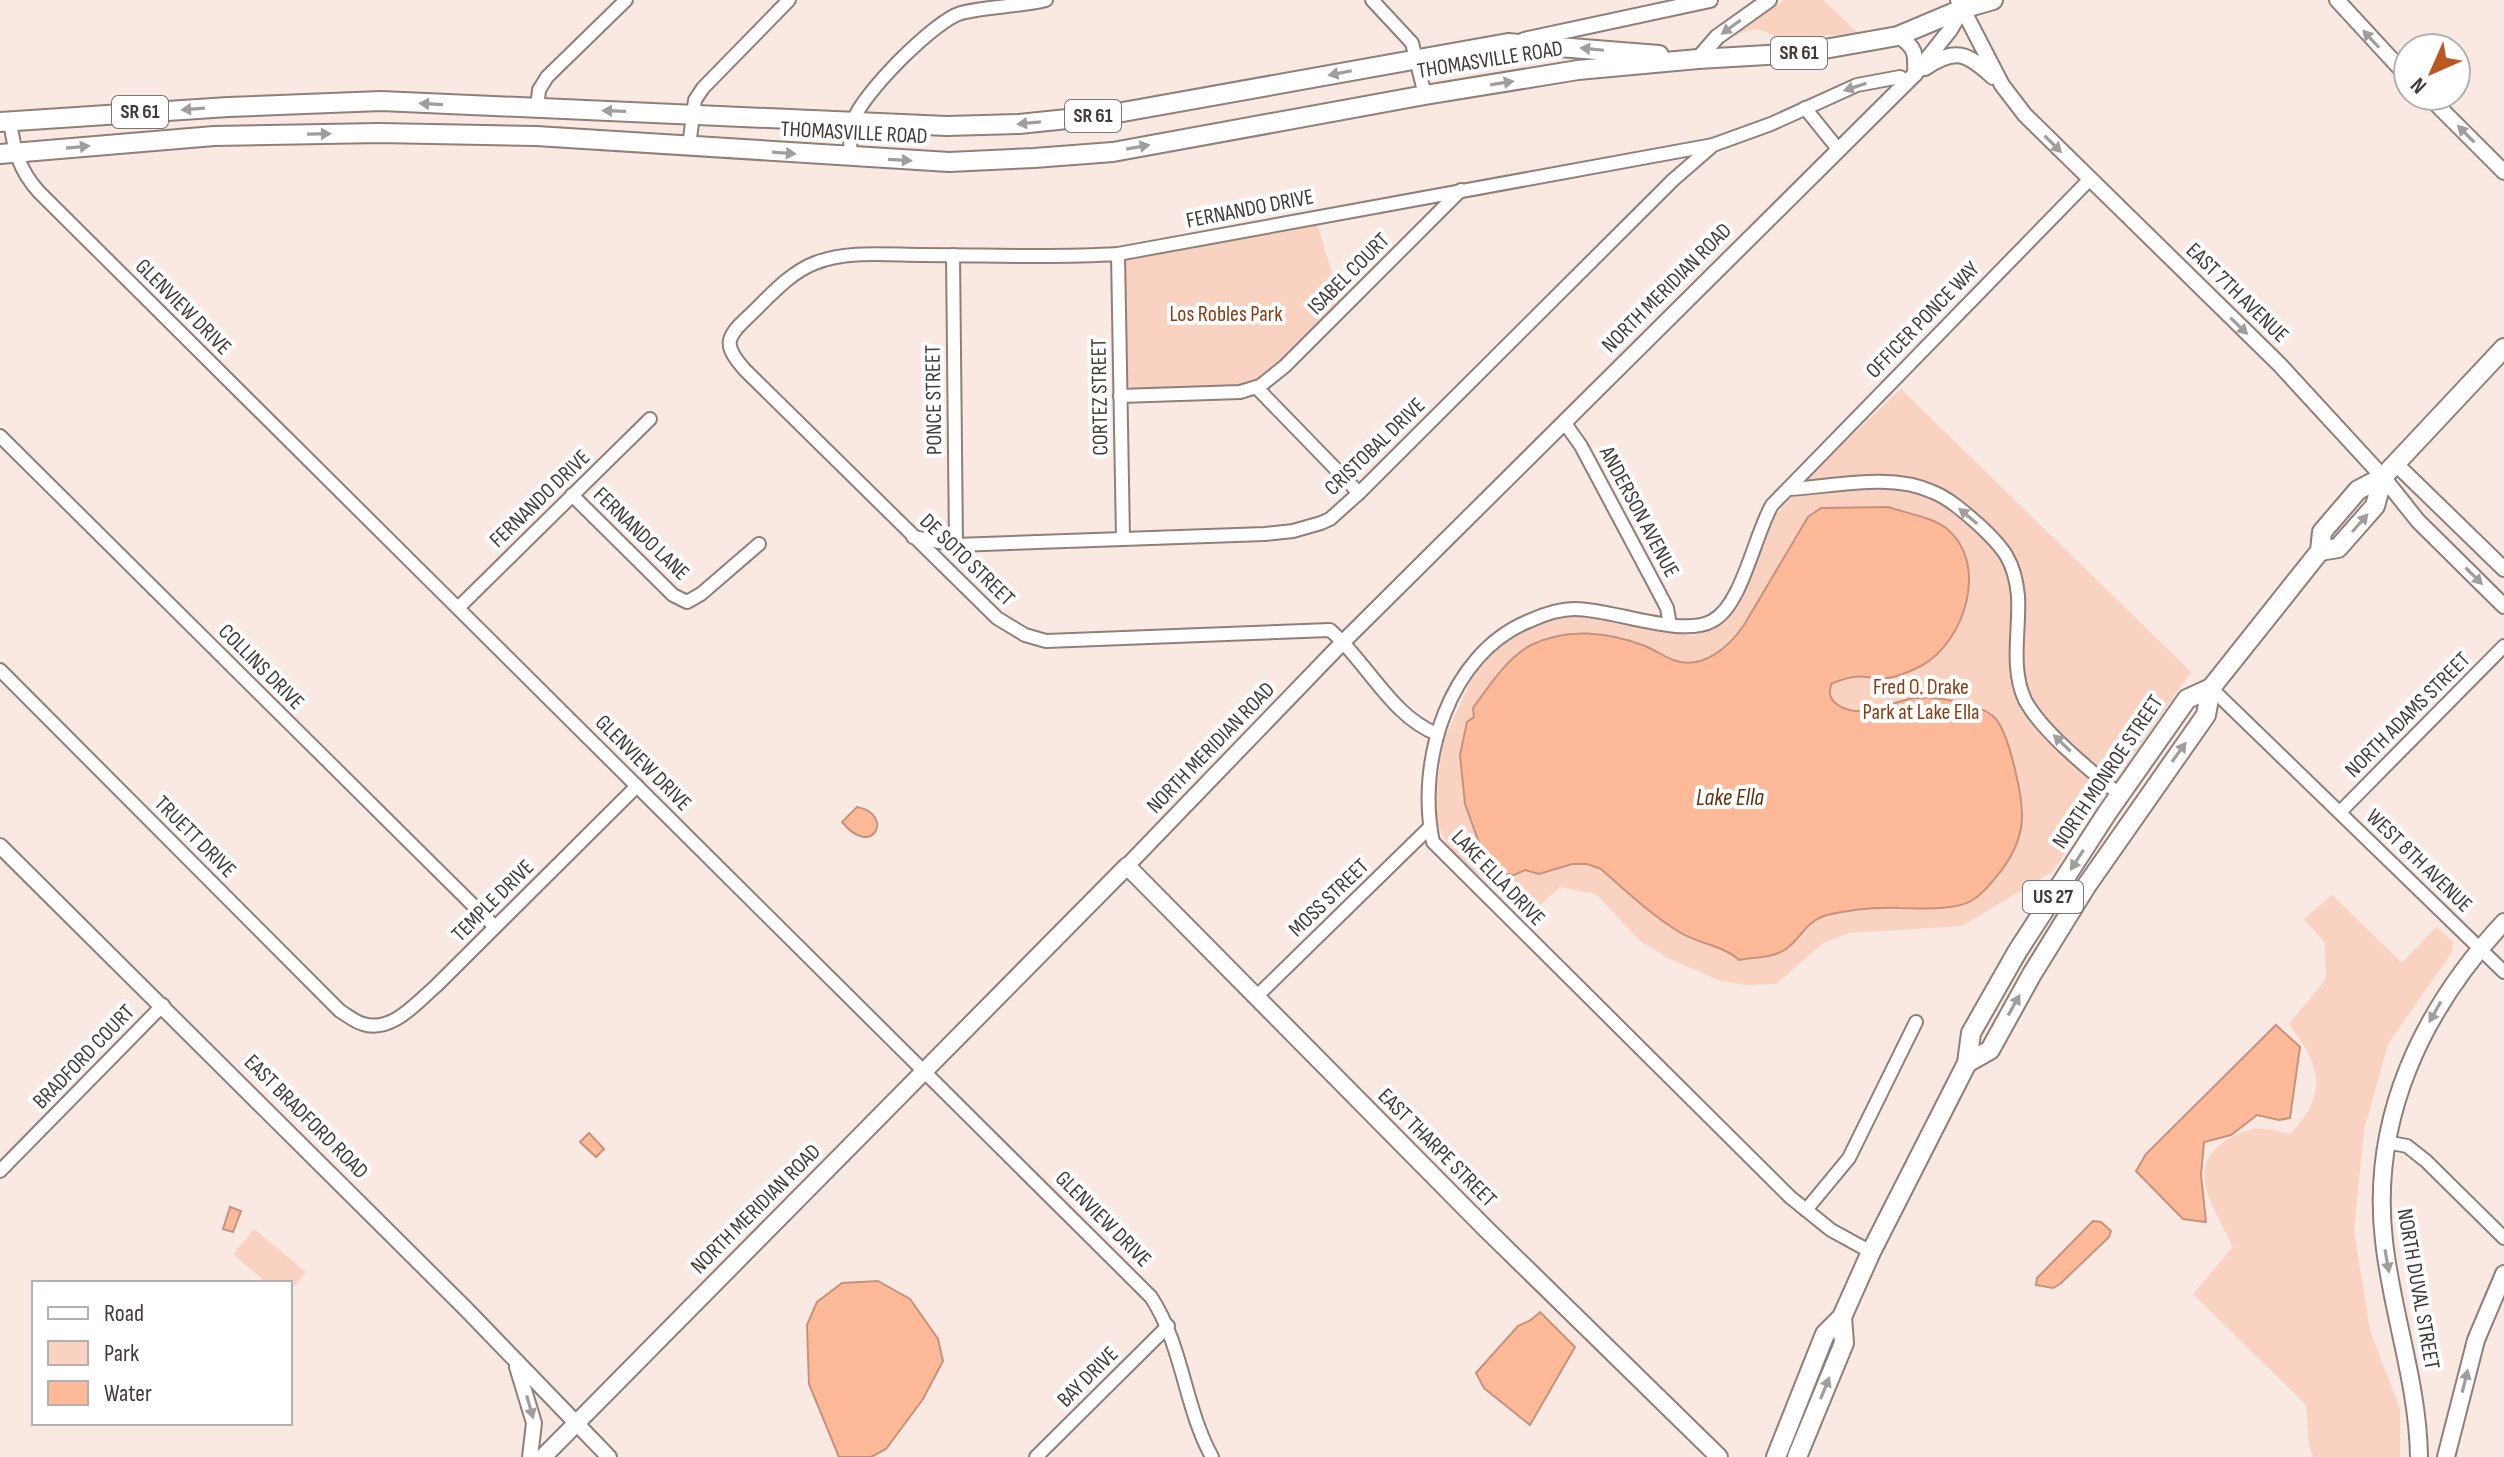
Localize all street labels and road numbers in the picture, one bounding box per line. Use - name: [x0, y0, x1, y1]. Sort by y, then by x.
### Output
- street label: THOMASVILLE ROAD: [1415, 35, 1565, 85]
- road number: SR 61: [1771, 37, 1827, 69]
- road number: SR 61: [112, 96, 168, 128]
- road number: SR 61: [1065, 100, 1121, 132]
- street label: THOMASVILLE ROAD: [780, 116, 928, 150]
- street label: FERNANDO DRIVE: [1184, 183, 1316, 235]
- street label: NORTH MERIDIAN ROAD: [1596, 217, 1738, 359]
- street label: ISABEL COURT: [1302, 227, 1396, 321]
- street label: EAST 7TH AVENUE: [2180, 237, 2294, 349]
- street label: GLENVIEW DRIVE: [129, 253, 237, 361]
- street label: OFFICER PONCE WAY: [1860, 256, 1986, 384]
- street label: CORTEZ STREET: [1085, 338, 1115, 456]
- street label: PONCE STREET: [920, 345, 948, 455]
- street label: CRISTOBAL DRIVE: [1319, 392, 1431, 502]
- street label: ANDERSON AVENUE: [1593, 441, 1685, 582]
- street label: FERNANDO DRIVE: [484, 444, 596, 554]
- street label: FERNANDO LANE: [587, 482, 695, 586]
- street label: DE SOTO STREET: [914, 508, 1020, 612]
- street label: COLLINS DRIVE: [212, 618, 310, 716]
- street label: NORTH ADAMS STREET: [2340, 647, 2476, 783]
- street label: NORTH MERIDIAN ROAD: [1141, 677, 1281, 819]
- street label: NORTH MONROE STREET: [2047, 690, 2169, 854]
- street label: GLENVIEW DRIVE: [589, 709, 697, 817]
- street label: TRUETT DRIVE: [148, 790, 242, 884]
- street label: WEST 8TH AVENUE: [2360, 804, 2478, 918]
- street label: LAKE ELLA DRIVE: [1446, 824, 1550, 932]
- street label: MOSS STREET: [1283, 853, 1375, 943]
- street label: TEMPLE DRIVE: [446, 854, 540, 948]
- road number: US 27: [2023, 881, 2083, 913]
- street label: BRADFORD COURT: [27, 999, 141, 1115]
- street label: EAST BRADFORD ROAD: [238, 1049, 374, 1185]
- street label: EAST THARPE STREET: [1372, 1083, 1502, 1213]
- street label: NORTH MERIDIAN ROAD: [685, 1138, 827, 1280]
- street label: GLENVIEW DRIVE: [1049, 1165, 1157, 1273]
- street label: NORTH DUVAL STREET: [2391, 1206, 2445, 1372]
- street label: BAY DRIVE: [1052, 1341, 1124, 1413]

